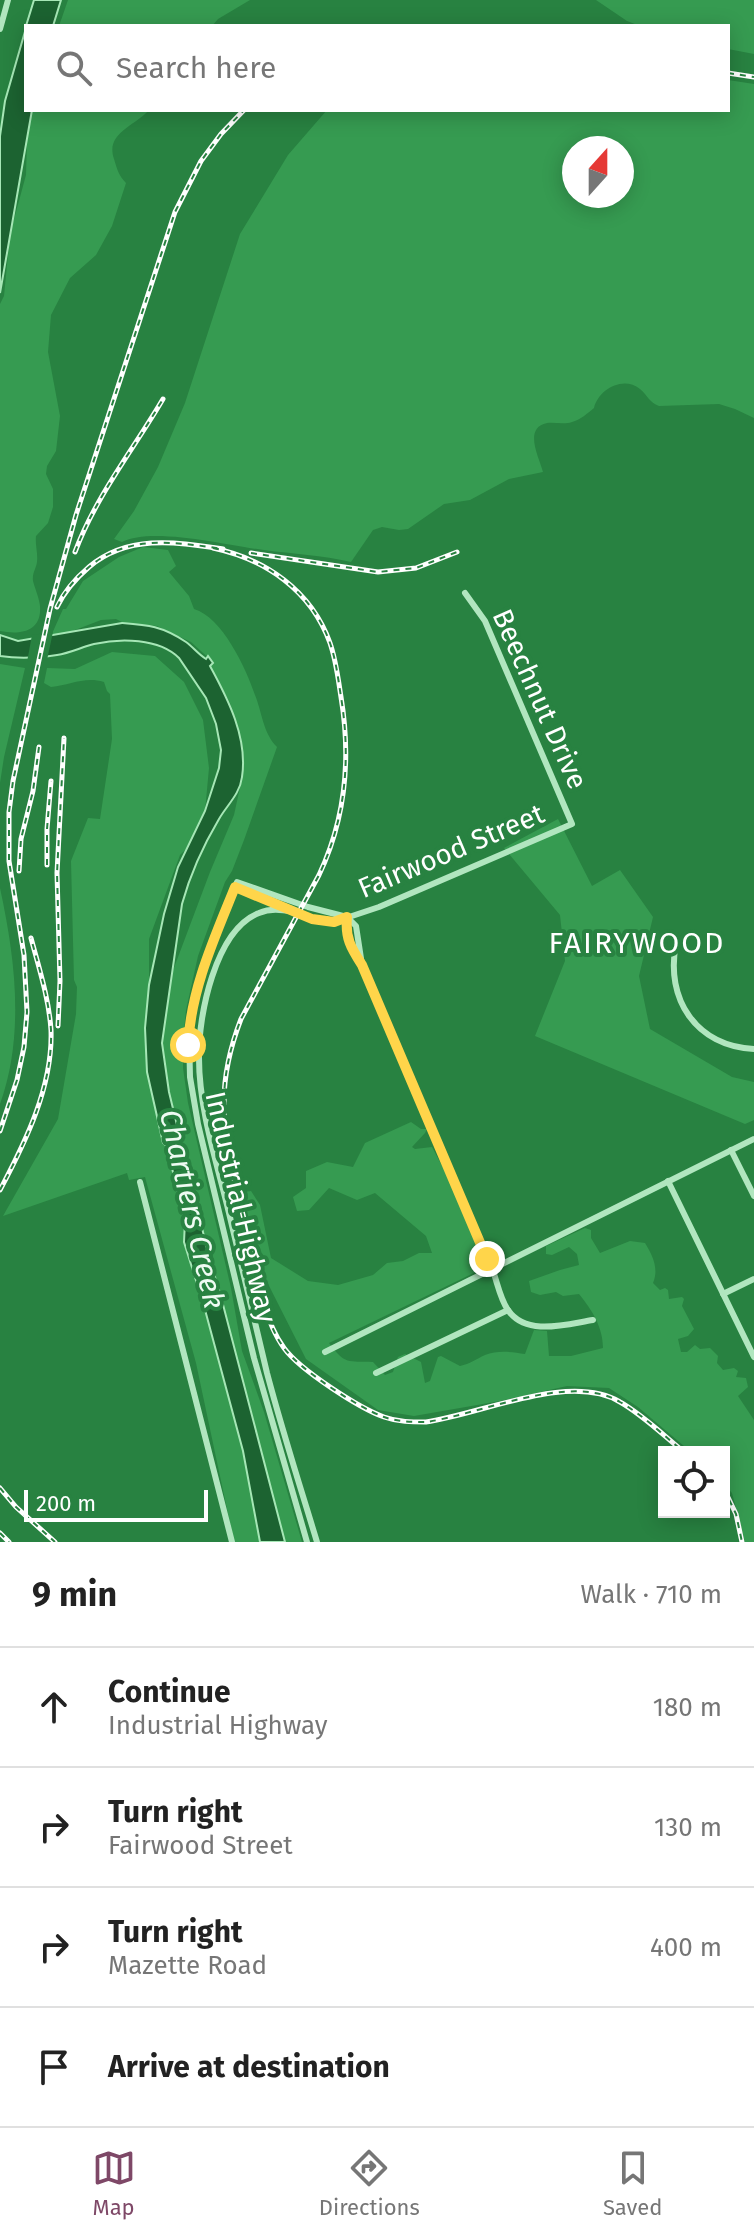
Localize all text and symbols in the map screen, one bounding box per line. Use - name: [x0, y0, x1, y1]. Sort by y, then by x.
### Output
- search box: [24, 24, 730, 112]
- icon: search: [52, 46, 96, 90]
- text: Search here: [116, 50, 276, 86]
- north arrow: [562, 136, 634, 208]
- street label: Beechnut Drive: [486, 604, 594, 794]
- street label: Fairwood Street: [353, 797, 550, 905]
- district label: FAIRYWOOD: [549, 925, 725, 961]
- route start: [170, 1027, 206, 1063]
- street label: Industrial Highway: [198, 1088, 284, 1326]
- water label: Chartiers Creek: [152, 1106, 232, 1312]
- route end: [469, 1241, 505, 1277]
- map controls: [658, 1446, 730, 1518]
- button: locate: [658, 1446, 730, 1518]
- scale bar: [24, 1486, 208, 1522]
- text: 200 m: [36, 1490, 96, 1517]
- text: 9 min: [32, 1574, 117, 1615]
- text: Walk · 710 m: [580, 1579, 722, 1610]
- text: Continue: [108, 1674, 231, 1710]
- icon: ahead: [32, 1685, 76, 1729]
- text: 180 m: [653, 1692, 722, 1723]
- text: Industrial Highway: [108, 1710, 328, 1741]
- text: Turn right: [108, 1794, 243, 1830]
- icon: right: [32, 1805, 76, 1849]
- text: 130 m: [654, 1812, 722, 1843]
- text: Fairwood Street: [108, 1830, 293, 1861]
- text: Turn right: [108, 1914, 243, 1950]
- icon: right: [32, 1925, 76, 1969]
- text: 400 m: [650, 1932, 722, 1963]
- text: Mazette Road: [108, 1950, 267, 1981]
- icon: arrive: [32, 2045, 76, 2089]
- text: Arrive at destination: [108, 2049, 390, 2085]
- tab: Map: [92, 2146, 136, 2221]
- tab: Directions: [319, 2146, 420, 2221]
- tab: Saved: [603, 2146, 662, 2221]

